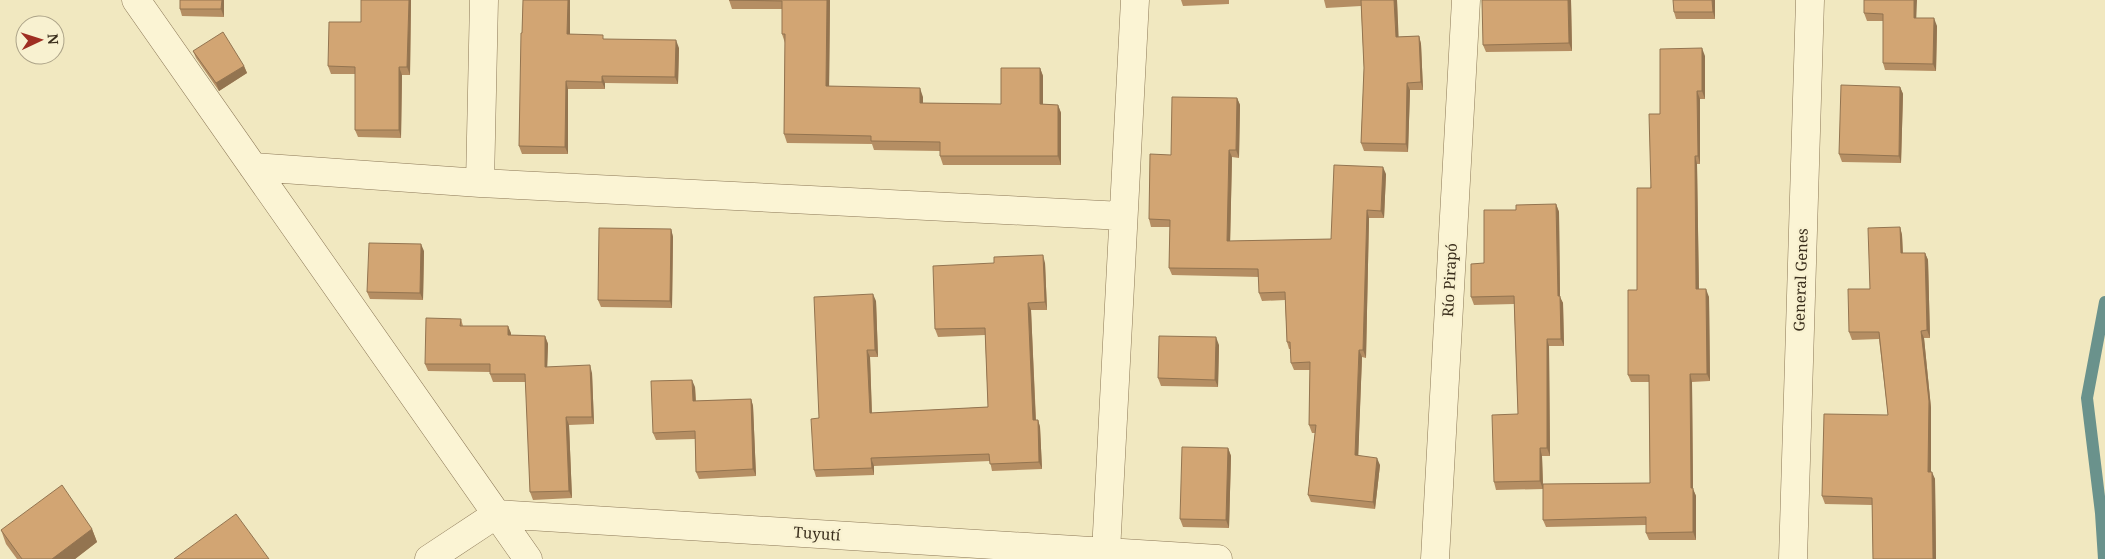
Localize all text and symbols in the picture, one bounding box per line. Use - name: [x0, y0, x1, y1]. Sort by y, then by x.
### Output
- north arrow: [15, 15, 65, 65]
- text: N: [44, 33, 63, 45]
- street label: General Genes: [1788, 228, 1812, 332]
- street label: Río Pirapó: [1437, 242, 1461, 317]
- street label: Tuyutí: [793, 521, 841, 545]

